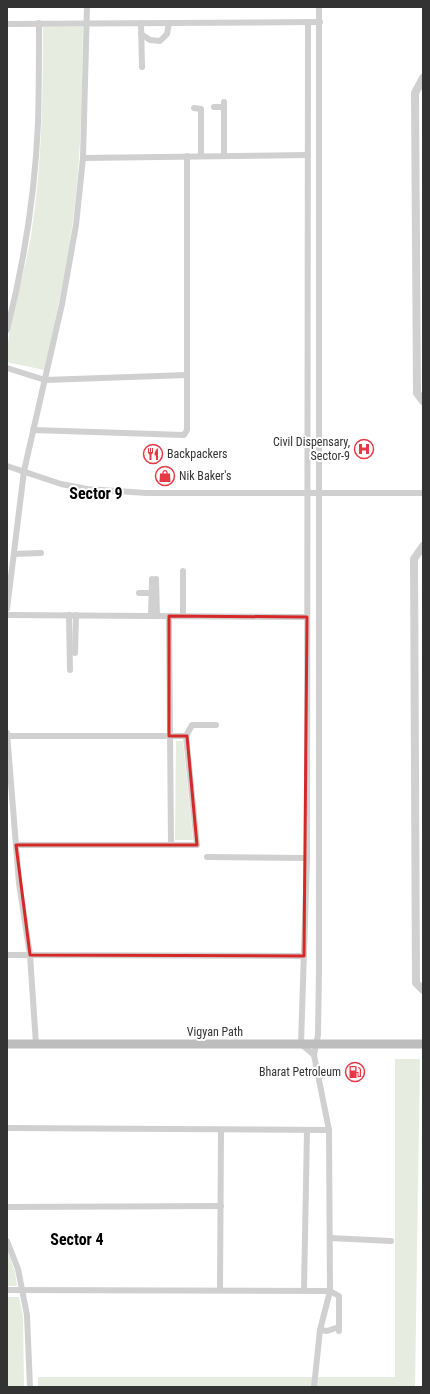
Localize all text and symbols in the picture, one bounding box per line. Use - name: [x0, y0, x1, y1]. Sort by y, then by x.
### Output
- place label: Civil Dispensary, Sector-9: [273, 435, 350, 463]
- hospital icon: Civil Dispensary, Sector-9: [353, 438, 375, 460]
- restaurant icon: Backpackers: [142, 443, 164, 465]
- place label: Backpackers: [167, 447, 228, 461]
- shop icon: Nik Baker's: [154, 465, 176, 487]
- place label: Nik Baker's: [179, 469, 231, 483]
- district label: Sector 9: [69, 484, 123, 503]
- street label: Vigyan Path: [187, 1025, 243, 1039]
- fuel station icon: Bharat Petroleum: [344, 1061, 366, 1083]
- place label: Bharat Petroleum: [259, 1065, 341, 1079]
- district label: Sector 4: [50, 1230, 104, 1249]

